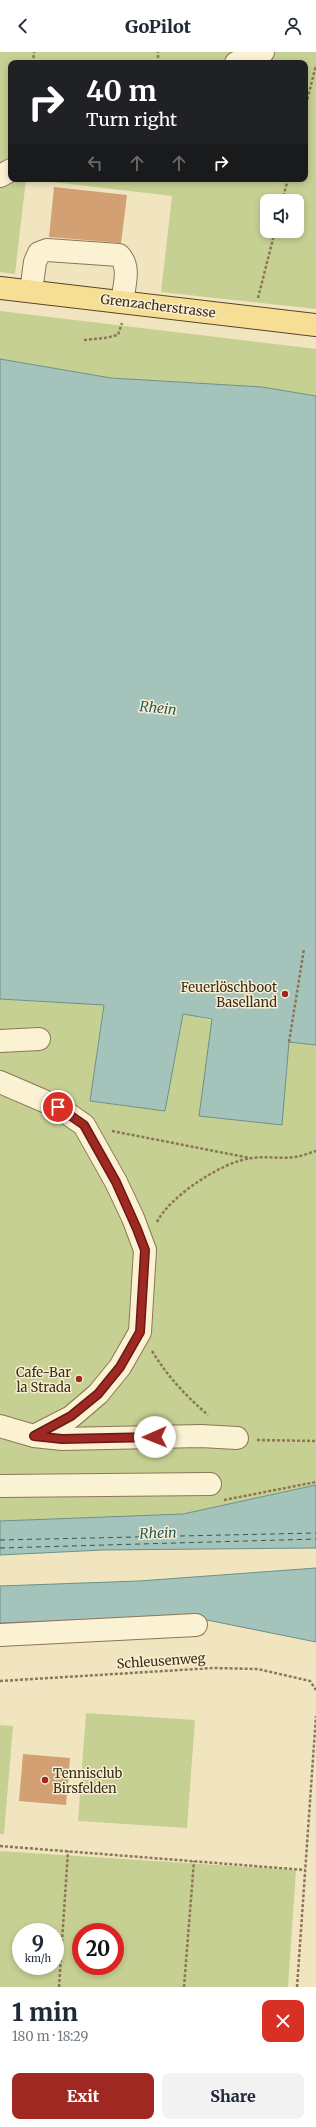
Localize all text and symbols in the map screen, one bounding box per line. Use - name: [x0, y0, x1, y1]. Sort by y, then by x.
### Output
- icon: back: [12, 15, 34, 37]
- text: GoPilot: [125, 15, 191, 38]
- icon: person: [282, 15, 304, 37]
- text: 40 m: [86, 73, 157, 109]
- icon: right: [20, 76, 72, 128]
- text: Turn right: [86, 108, 177, 131]
- icon: left: [84, 152, 106, 174]
- icon: ahead: [126, 152, 148, 174]
- icon: ahead: [168, 152, 190, 174]
- icon: right: [210, 152, 232, 174]
- map controls: [260, 194, 304, 238]
- button: sound: [260, 194, 304, 238]
- street label: Grenzacherstrasse: [100, 291, 217, 322]
- water label: Rhein: [139, 697, 177, 719]
- place label: Feuerlöschboot Baselland: [181, 979, 277, 1011]
- marker: Feuerlöschboot Baselland: [280, 989, 290, 999]
- pin: [41, 1090, 75, 1124]
- icon: arrive: [47, 1096, 69, 1118]
- place label: Cafe-Bar la Strada: [16, 1364, 71, 1396]
- marker: Cafe-Bar la Strada: [74, 1374, 84, 1384]
- position arrow: [134, 1416, 176, 1458]
- water label: Rhein: [139, 1523, 177, 1543]
- street label: Schleusenweg: [116, 1649, 206, 1673]
- place label: Tennisclub Birsfelden: [53, 1765, 123, 1797]
- marker: Tennisclub Birsfelden: [40, 1775, 50, 1785]
- speed limit sign: 20: [72, 1923, 124, 1975]
- text: 9: [32, 1931, 44, 1956]
- text: km/h: [25, 1952, 51, 1965]
- text: 1 min: [12, 1997, 78, 2028]
- button: close: [262, 2000, 304, 2042]
- text: 180 m · 18:29: [12, 2028, 88, 2045]
- button: Exit: [12, 2073, 154, 2119]
- button: Share: [162, 2073, 304, 2119]

